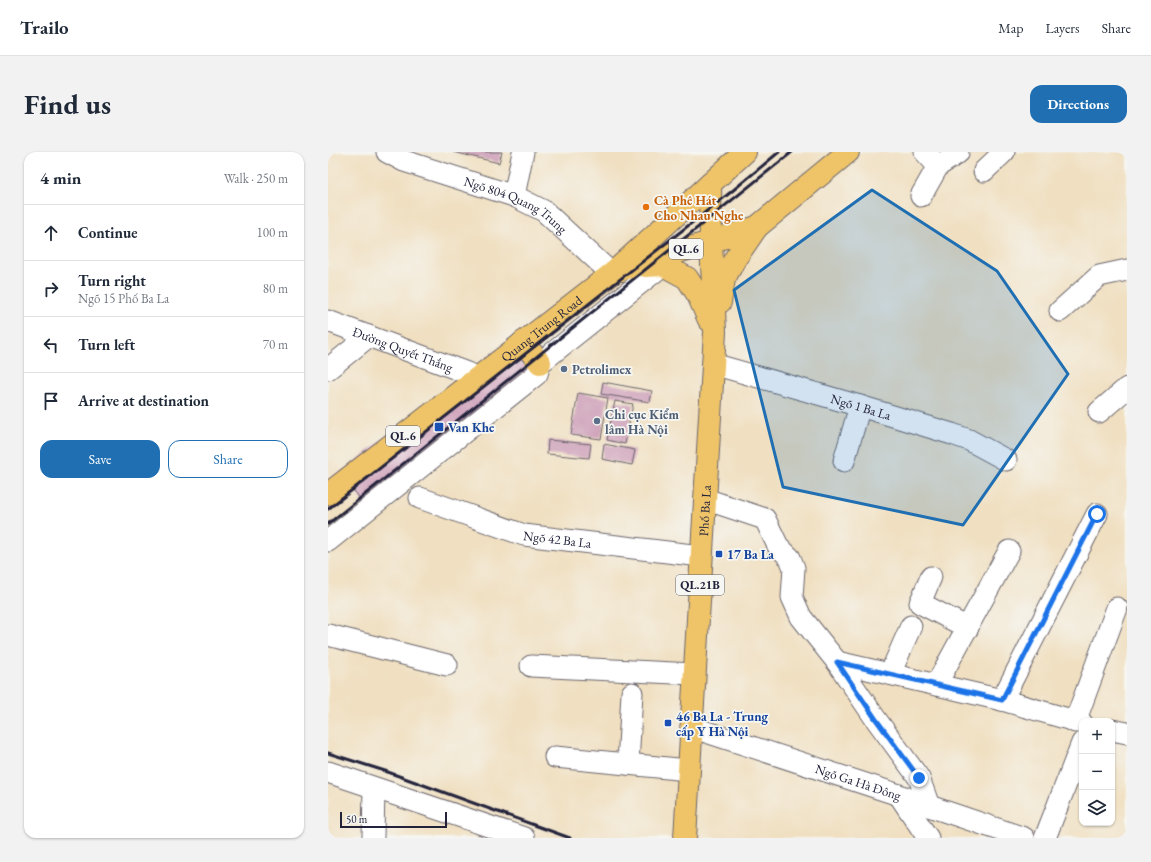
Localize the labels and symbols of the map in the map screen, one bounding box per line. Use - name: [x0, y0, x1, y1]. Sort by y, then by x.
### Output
- street label: Ngõ 804 Quang Trung: [462, 172, 571, 237]
- place label: Cà Phê Hát Cho Nhau Nghe: [654, 192, 744, 224]
- marker: Cà Phê Hát Cho Nhau Nghe: [641, 202, 651, 212]
- road number: QL.6: [669, 239, 703, 259]
- street label: Quang Trung Road: [497, 291, 586, 365]
- street label: Đường Quyết Thắng: [350, 322, 456, 376]
- place label: Petrolimex: [572, 361, 632, 378]
- marker: Petrolimex: [559, 364, 569, 374]
- street label: Ngõ 1 Ba La: [829, 390, 894, 424]
- place label: Chi cục Kiểm lâm Hà Nội: [605, 406, 680, 438]
- marker: Chi cục Kiểm lâm Hà Nội: [592, 416, 602, 426]
- place label: Van Khe: [448, 419, 495, 436]
- marker: Van Khe: [433, 421, 445, 433]
- road number: QL.6: [386, 426, 420, 446]
- street label: Phố Ba La: [694, 484, 714, 537]
- route start: [1088, 505, 1106, 523]
- street label: Ngõ 42 Ba La: [522, 526, 593, 552]
- place label: 17 Ba La: [727, 546, 774, 563]
- marker: 17 Ba La: [714, 549, 724, 559]
- road number: QL.21B: [676, 575, 724, 595]
- place label: 46 Ba La - Trung cấp Y Hà Nội: [676, 708, 769, 740]
- marker: 46 Ba La - Trung cấp Y Hà Nội: [663, 718, 673, 728]
- street label: Ngõ Ga Hà Đông: [813, 760, 904, 804]
- route end: [910, 769, 928, 787]
- scale bar: [340, 810, 447, 829]

